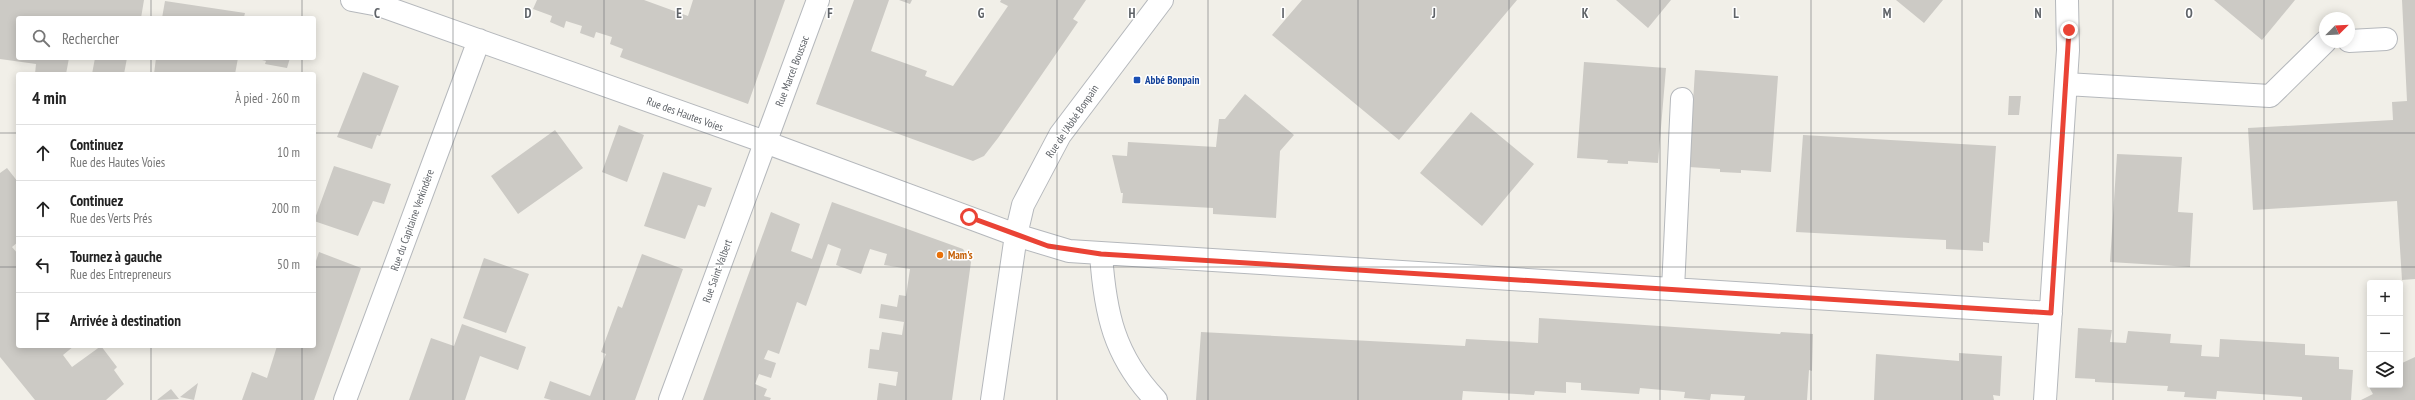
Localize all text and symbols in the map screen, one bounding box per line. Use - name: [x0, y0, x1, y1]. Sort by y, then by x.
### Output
- text: C: [374, 5, 380, 22]
- text: D: [525, 5, 532, 22]
- text: E: [676, 5, 682, 22]
- text: F: [827, 5, 833, 22]
- text: G: [978, 5, 985, 22]
- text: H: [1129, 5, 1136, 22]
- text: I: [1281, 5, 1285, 22]
- text: J: [1431, 5, 1436, 22]
- text: K: [1582, 5, 1589, 22]
- text: L: [1733, 5, 1739, 22]
- text: M: [1883, 5, 1892, 22]
- text: N: [2034, 5, 2042, 22]
- text: O: [2185, 5, 2193, 22]
- north arrow: [2319, 12, 2355, 48]
- search box: [16, 16, 316, 60]
- route end: [2060, 21, 2078, 39]
- icon: search: [30, 27, 52, 49]
- text: Rechercher: [62, 29, 119, 48]
- street label: Rue Marcel Boussac: [772, 33, 812, 109]
- place label: Abbé Bonpain: [1144, 73, 1199, 87]
- marker: Abbé Bonpain: [1132, 75, 1142, 85]
- street label: Rue de l'Abbé Bonpain: [1042, 82, 1102, 160]
- text: 4 min: [32, 87, 66, 109]
- text: À pied · 260 m: [235, 90, 300, 107]
- street label: Rue des Hautes Voies: [645, 94, 726, 134]
- text: Continuez: [70, 135, 123, 154]
- icon: ahead: [32, 142, 54, 164]
- text: 10 m: [277, 144, 300, 161]
- text: Rue des Hautes Voies: [70, 154, 165, 171]
- street label: Rue du Capitaine Verkindère: [387, 167, 437, 273]
- text: Continuez: [70, 191, 123, 210]
- icon: ahead: [32, 198, 54, 220]
- text: 200 m: [271, 200, 300, 217]
- route start: [960, 208, 978, 226]
- text: Rue des Verts Prés: [70, 210, 152, 227]
- street label: Rue Saint-Valbert: [699, 237, 735, 305]
- text: Tournez à gauche: [70, 247, 162, 266]
- place label: Mam's: [948, 248, 973, 262]
- marker: Mam's: [935, 250, 945, 260]
- icon: left: [32, 254, 54, 276]
- text: 50 m: [277, 256, 300, 273]
- text: Rue des Entrepreneurs: [70, 266, 171, 283]
- map controls: [2367, 280, 2403, 388]
- button: +: [2367, 280, 2403, 316]
- icon: arrive: [32, 310, 54, 332]
- text: Arrivée à destination: [70, 311, 181, 330]
- button: −: [2367, 316, 2403, 352]
- button: layers: [2367, 352, 2403, 388]

